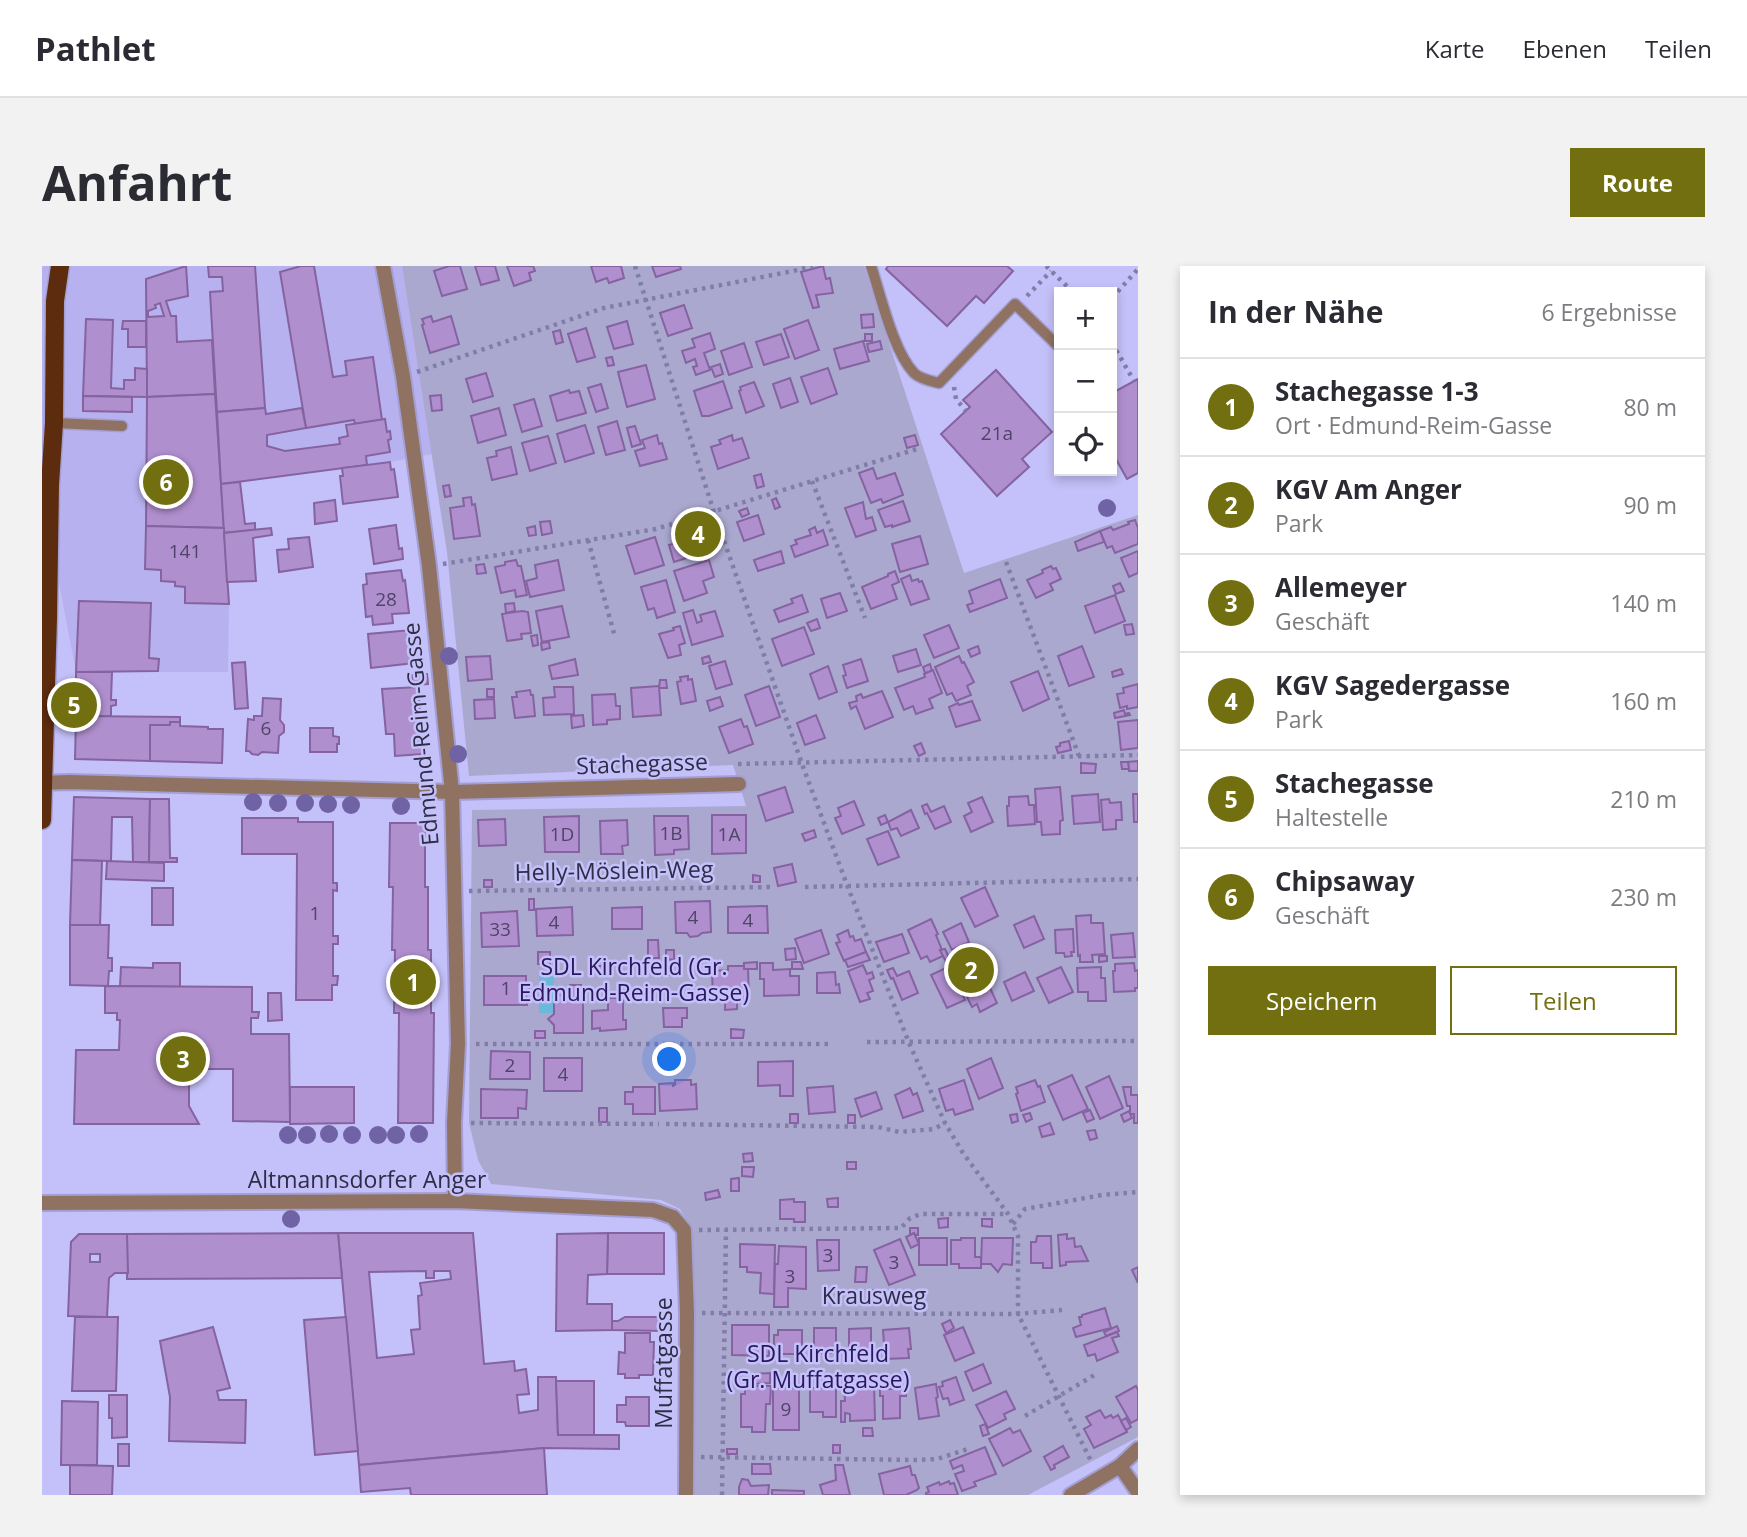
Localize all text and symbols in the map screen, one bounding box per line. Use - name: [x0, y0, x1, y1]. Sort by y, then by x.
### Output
- text: Pathlet: [35, 26, 156, 71]
- text: Karte: [1425, 32, 1485, 65]
- text: Ebenen: [1523, 32, 1607, 65]
- text: Teilen: [1645, 32, 1712, 65]
- button: Route: [1570, 148, 1705, 217]
- text: Anfahrt: [42, 149, 232, 215]
- map controls: [1054, 287, 1117, 476]
- button: +: [1054, 287, 1117, 350]
- text: In der Nähe: [1208, 291, 1384, 332]
- text: 6 Ergebnisse: [1541, 296, 1677, 328]
- button: −: [1054, 350, 1117, 413]
- text: Stachegasse 1-3: [1275, 373, 1479, 409]
- text: 1: [1224, 391, 1238, 423]
- text: 80 m: [1623, 391, 1677, 423]
- text: Ort · Edmund-Reim-Gasse: [1275, 409, 1552, 441]
- button: locate: [1054, 413, 1117, 476]
- house number: 21a: [981, 420, 1013, 446]
- pin: 6: [143, 456, 189, 508]
- text: KGV Am Anger: [1275, 471, 1462, 507]
- text: 2: [1224, 489, 1238, 521]
- text: 90 m: [1623, 489, 1677, 521]
- text: Park: [1275, 507, 1323, 539]
- pin: 4: [675, 508, 721, 560]
- house number: 141: [169, 538, 201, 564]
- text: Allemeyer: [1275, 569, 1407, 605]
- house number: 28: [375, 586, 397, 612]
- text: 3: [1224, 587, 1238, 619]
- text: 140 m: [1610, 587, 1677, 619]
- text: Geschäft: [1275, 605, 1369, 637]
- street label: Edmund-Reim-Gasse: [394, 621, 446, 847]
- text: KGV Sagedergasse: [1275, 667, 1510, 703]
- pin: 5: [51, 679, 97, 731]
- text: 4: [1224, 685, 1238, 717]
- text: 160 m: [1610, 685, 1677, 717]
- text: Park: [1275, 703, 1323, 735]
- house number: 6: [261, 715, 271, 741]
- street label: Stachegasse: [576, 745, 708, 781]
- text: Stachegasse: [1275, 765, 1434, 801]
- text: 5: [1224, 783, 1238, 815]
- text: 210 m: [1610, 783, 1677, 815]
- text: Haltestelle: [1275, 801, 1388, 833]
- house number: 1B: [659, 820, 683, 846]
- house number: 1D: [550, 821, 574, 847]
- house number: 1A: [718, 821, 740, 847]
- street label: Helly-Möslein-Weg: [514, 852, 714, 888]
- text: Chipsaway: [1275, 863, 1414, 899]
- text: 6: [1224, 881, 1238, 913]
- text: 230 m: [1610, 881, 1677, 913]
- text: Geschäft: [1275, 899, 1369, 931]
- house number: 1: [310, 900, 320, 926]
- house number: 4: [688, 904, 699, 930]
- house number: 4: [743, 907, 754, 933]
- house number: 4: [549, 909, 560, 935]
- house number: 33: [489, 916, 511, 942]
- pin: 2: [948, 944, 994, 996]
- park label: SDL Kirchfeld (Gr. Edmund-Reim-Gasse): [519, 950, 749, 1008]
- pin: 1: [390, 956, 436, 1008]
- button: Speichern: [1208, 966, 1436, 1035]
- button: Teilen: [1450, 966, 1677, 1035]
- house number: 1: [501, 975, 511, 1001]
- pin: 3: [160, 1033, 206, 1085]
- your location: [652, 1042, 686, 1076]
- house number: 2: [505, 1052, 515, 1078]
- house number: 4: [558, 1061, 569, 1087]
- street label: Altmannsdorfer Anger: [248, 1163, 487, 1195]
- house number: 3: [823, 1242, 833, 1268]
- house number: 3: [889, 1249, 899, 1275]
- house number: 3: [785, 1263, 795, 1289]
- street label: Krausweg: [822, 1279, 927, 1311]
- street label: Muffatgasse: [647, 1297, 679, 1429]
- park label: SDL Kirchfeld (Gr. Muffatgasse): [726, 1337, 910, 1395]
- house number: 9: [781, 1396, 791, 1422]

